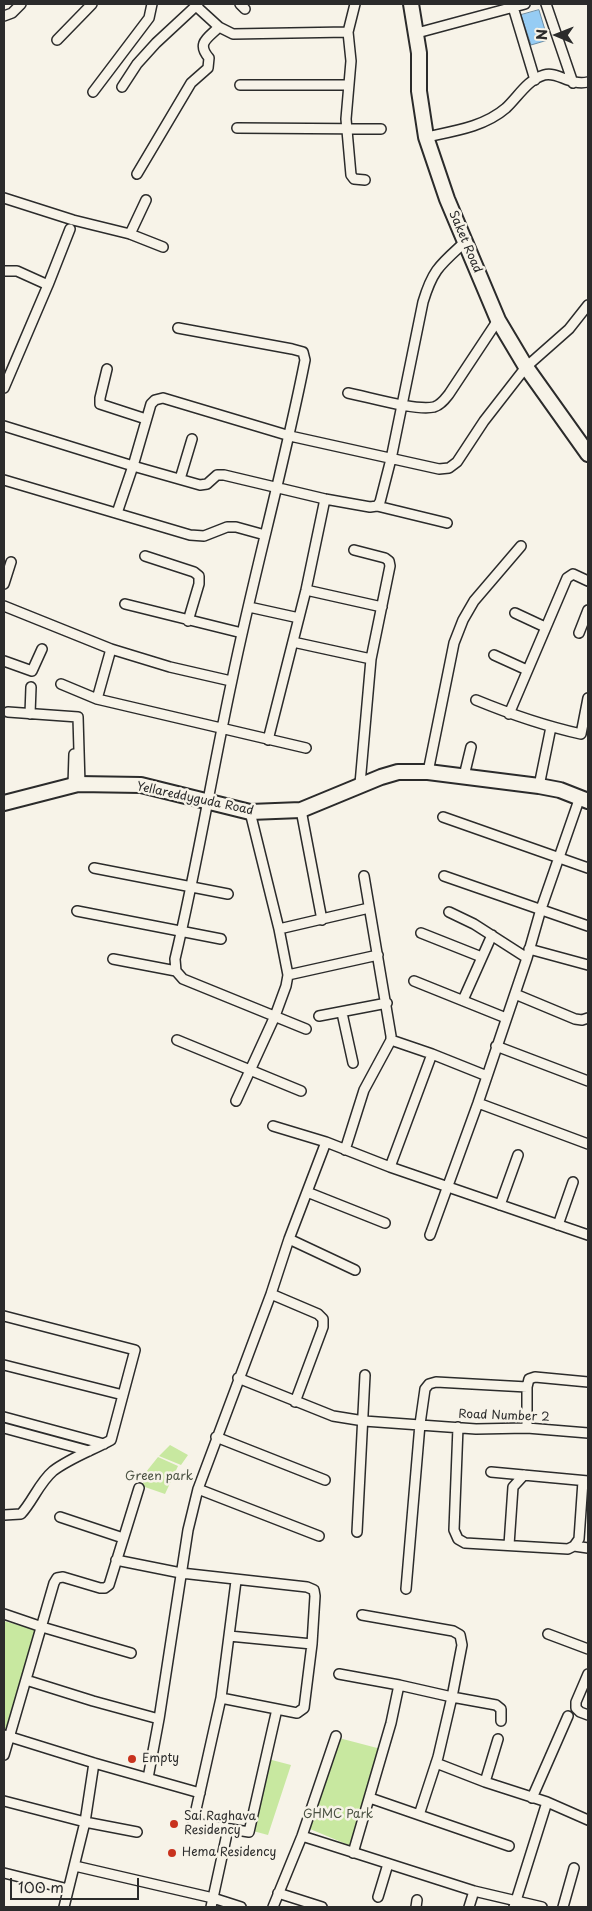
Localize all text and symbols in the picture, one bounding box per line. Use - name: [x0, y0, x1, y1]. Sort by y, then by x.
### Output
- north arrow: [532, 10, 582, 60]
- text: N: [531, 29, 552, 40]
- street label: Saket Road: [445, 209, 485, 275]
- street label: Yellareddyguda Road: [135, 780, 255, 818]
- street label: Road Number 2: [458, 1407, 550, 1425]
- park label: Green park: [125, 1470, 193, 1484]
- place label: Empty: [142, 1752, 179, 1766]
- marker: Empty: [126, 1753, 138, 1765]
- park label: GHMC Park: [303, 1808, 373, 1822]
- place label: Sai Raghava Residency: [184, 1810, 256, 1838]
- marker: Sai Raghava Residency: [168, 1818, 180, 1830]
- place label: Hema Residency: [182, 1846, 276, 1860]
- marker: Hema Residency: [166, 1847, 178, 1859]
- scale bar: [12, 1868, 141, 1900]
- text: 100 m: [18, 1875, 64, 1898]

